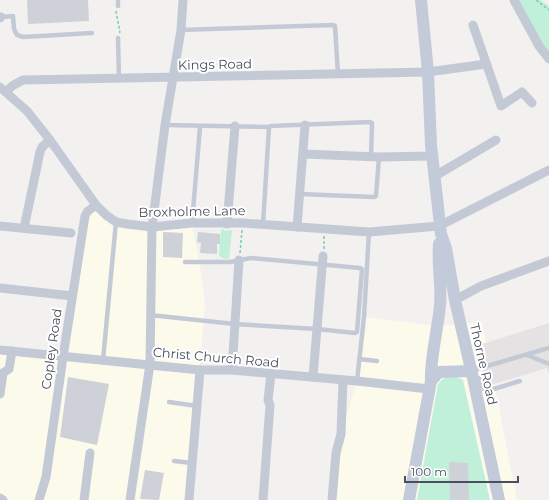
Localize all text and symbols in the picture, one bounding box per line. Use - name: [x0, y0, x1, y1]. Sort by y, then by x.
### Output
- street label: Kings Road: [178, 55, 252, 73]
- street label: Broxholme Lane: [138, 202, 246, 220]
- street label: Copley Road: [37, 307, 65, 391]
- street label: Thorne Road: [467, 321, 501, 407]
- street label: Christ Church Road: [152, 344, 280, 370]
- scale bar: [405, 458, 518, 484]
- text: 100 m: [411, 464, 447, 479]

